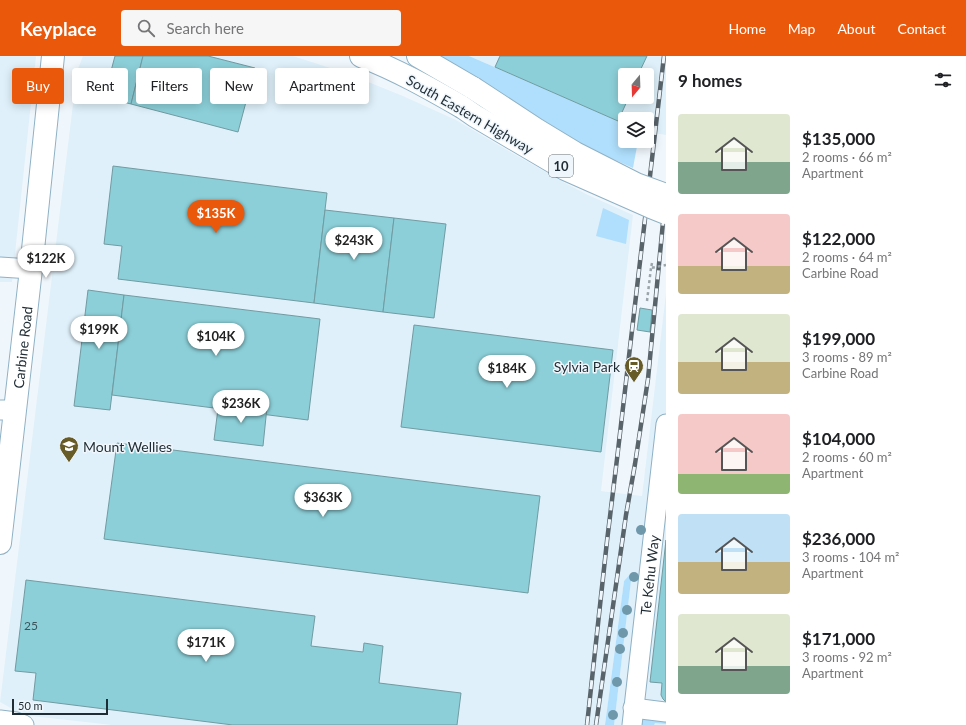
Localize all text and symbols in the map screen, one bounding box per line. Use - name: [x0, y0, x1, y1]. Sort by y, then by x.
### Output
- search box: [121, 10, 401, 46]
- text: Keyplace: [20, 17, 97, 40]
- icon: search: [135, 17, 157, 39]
- text: Search here: [167, 19, 244, 37]
- text: Home: [728, 20, 766, 37]
- text: Map: [788, 20, 815, 37]
- text: About: [837, 20, 875, 37]
- text: Contact: [897, 20, 946, 37]
- chip: Buy: [12, 68, 64, 104]
- chip: Rent: [72, 68, 128, 104]
- chip: Filters: [136, 68, 202, 104]
- chip: New: [210, 68, 267, 104]
- chip: Apartment: [275, 68, 369, 104]
- north arrow: [618, 68, 654, 104]
- map controls: [618, 68, 654, 148]
- icon: filters: [932, 69, 954, 91]
- text: 9 homes: [678, 70, 742, 91]
- street label: South Eastern Highway: [404, 71, 537, 158]
- button: layers: [618, 112, 654, 148]
- text: $135,000: [802, 128, 875, 149]
- icon: home: [710, 130, 758, 178]
- text: 2 rooms · 66 m²: [802, 149, 892, 165]
- road number: 10: [549, 155, 573, 177]
- text: Apartment: [802, 165, 863, 181]
- pin: $135K: [188, 200, 244, 234]
- text: $135K: [196, 205, 236, 221]
- pin: $243K: [326, 227, 382, 261]
- text: $122,000: [802, 228, 875, 249]
- icon: home: [710, 230, 758, 278]
- text: $243K: [334, 232, 374, 248]
- pin: $122K: [18, 245, 74, 279]
- text: 2 rooms · 64 m²: [802, 249, 892, 265]
- text: $122K: [26, 250, 66, 266]
- text: Carbine Road: [802, 265, 879, 281]
- street label: Carbine Road: [9, 305, 35, 389]
- pin: $199K: [71, 316, 127, 350]
- text: $199K: [79, 321, 119, 337]
- pin: $104K: [188, 323, 244, 357]
- text: $104K: [196, 328, 236, 344]
- text: $199,000: [802, 328, 875, 349]
- icon: home: [710, 330, 758, 378]
- text: 3 rooms · 89 m²: [802, 349, 892, 365]
- pin: $184K: [479, 355, 535, 389]
- station icon: Sylvia Park: [623, 355, 645, 383]
- place label: Sylvia Park: [554, 358, 621, 375]
- text: $184K: [487, 360, 527, 376]
- text: Carbine Road: [802, 365, 879, 381]
- pin: $236K: [213, 390, 269, 424]
- text: $236K: [221, 395, 261, 411]
- text: $104,000: [802, 428, 875, 449]
- icon: home: [710, 430, 758, 478]
- school or university icon: Mount Wellies: [58, 435, 80, 463]
- place label: Mount Wellies: [83, 438, 172, 455]
- text: 2 rooms · 60 m²: [802, 449, 892, 465]
- text: Apartment: [802, 465, 863, 481]
- pin: $363K: [295, 484, 351, 518]
- text: $363K: [303, 489, 343, 505]
- text: $236,000: [802, 528, 875, 549]
- icon: home: [710, 530, 758, 578]
- street label: Te Kehu Way: [636, 533, 662, 616]
- text: 3 rooms · 104 m²: [802, 549, 899, 565]
- text: Apartment: [802, 565, 863, 581]
- house number: 25: [24, 618, 38, 633]
- text: $171,000: [802, 628, 875, 649]
- pin: $171K: [178, 629, 234, 663]
- icon: home: [710, 630, 758, 678]
- text: $171K: [186, 634, 226, 650]
- text: 3 rooms · 92 m²: [802, 649, 892, 665]
- text: Apartment: [802, 665, 863, 681]
- scale bar: [12, 697, 108, 716]
- text: 50 m: [18, 699, 43, 712]

